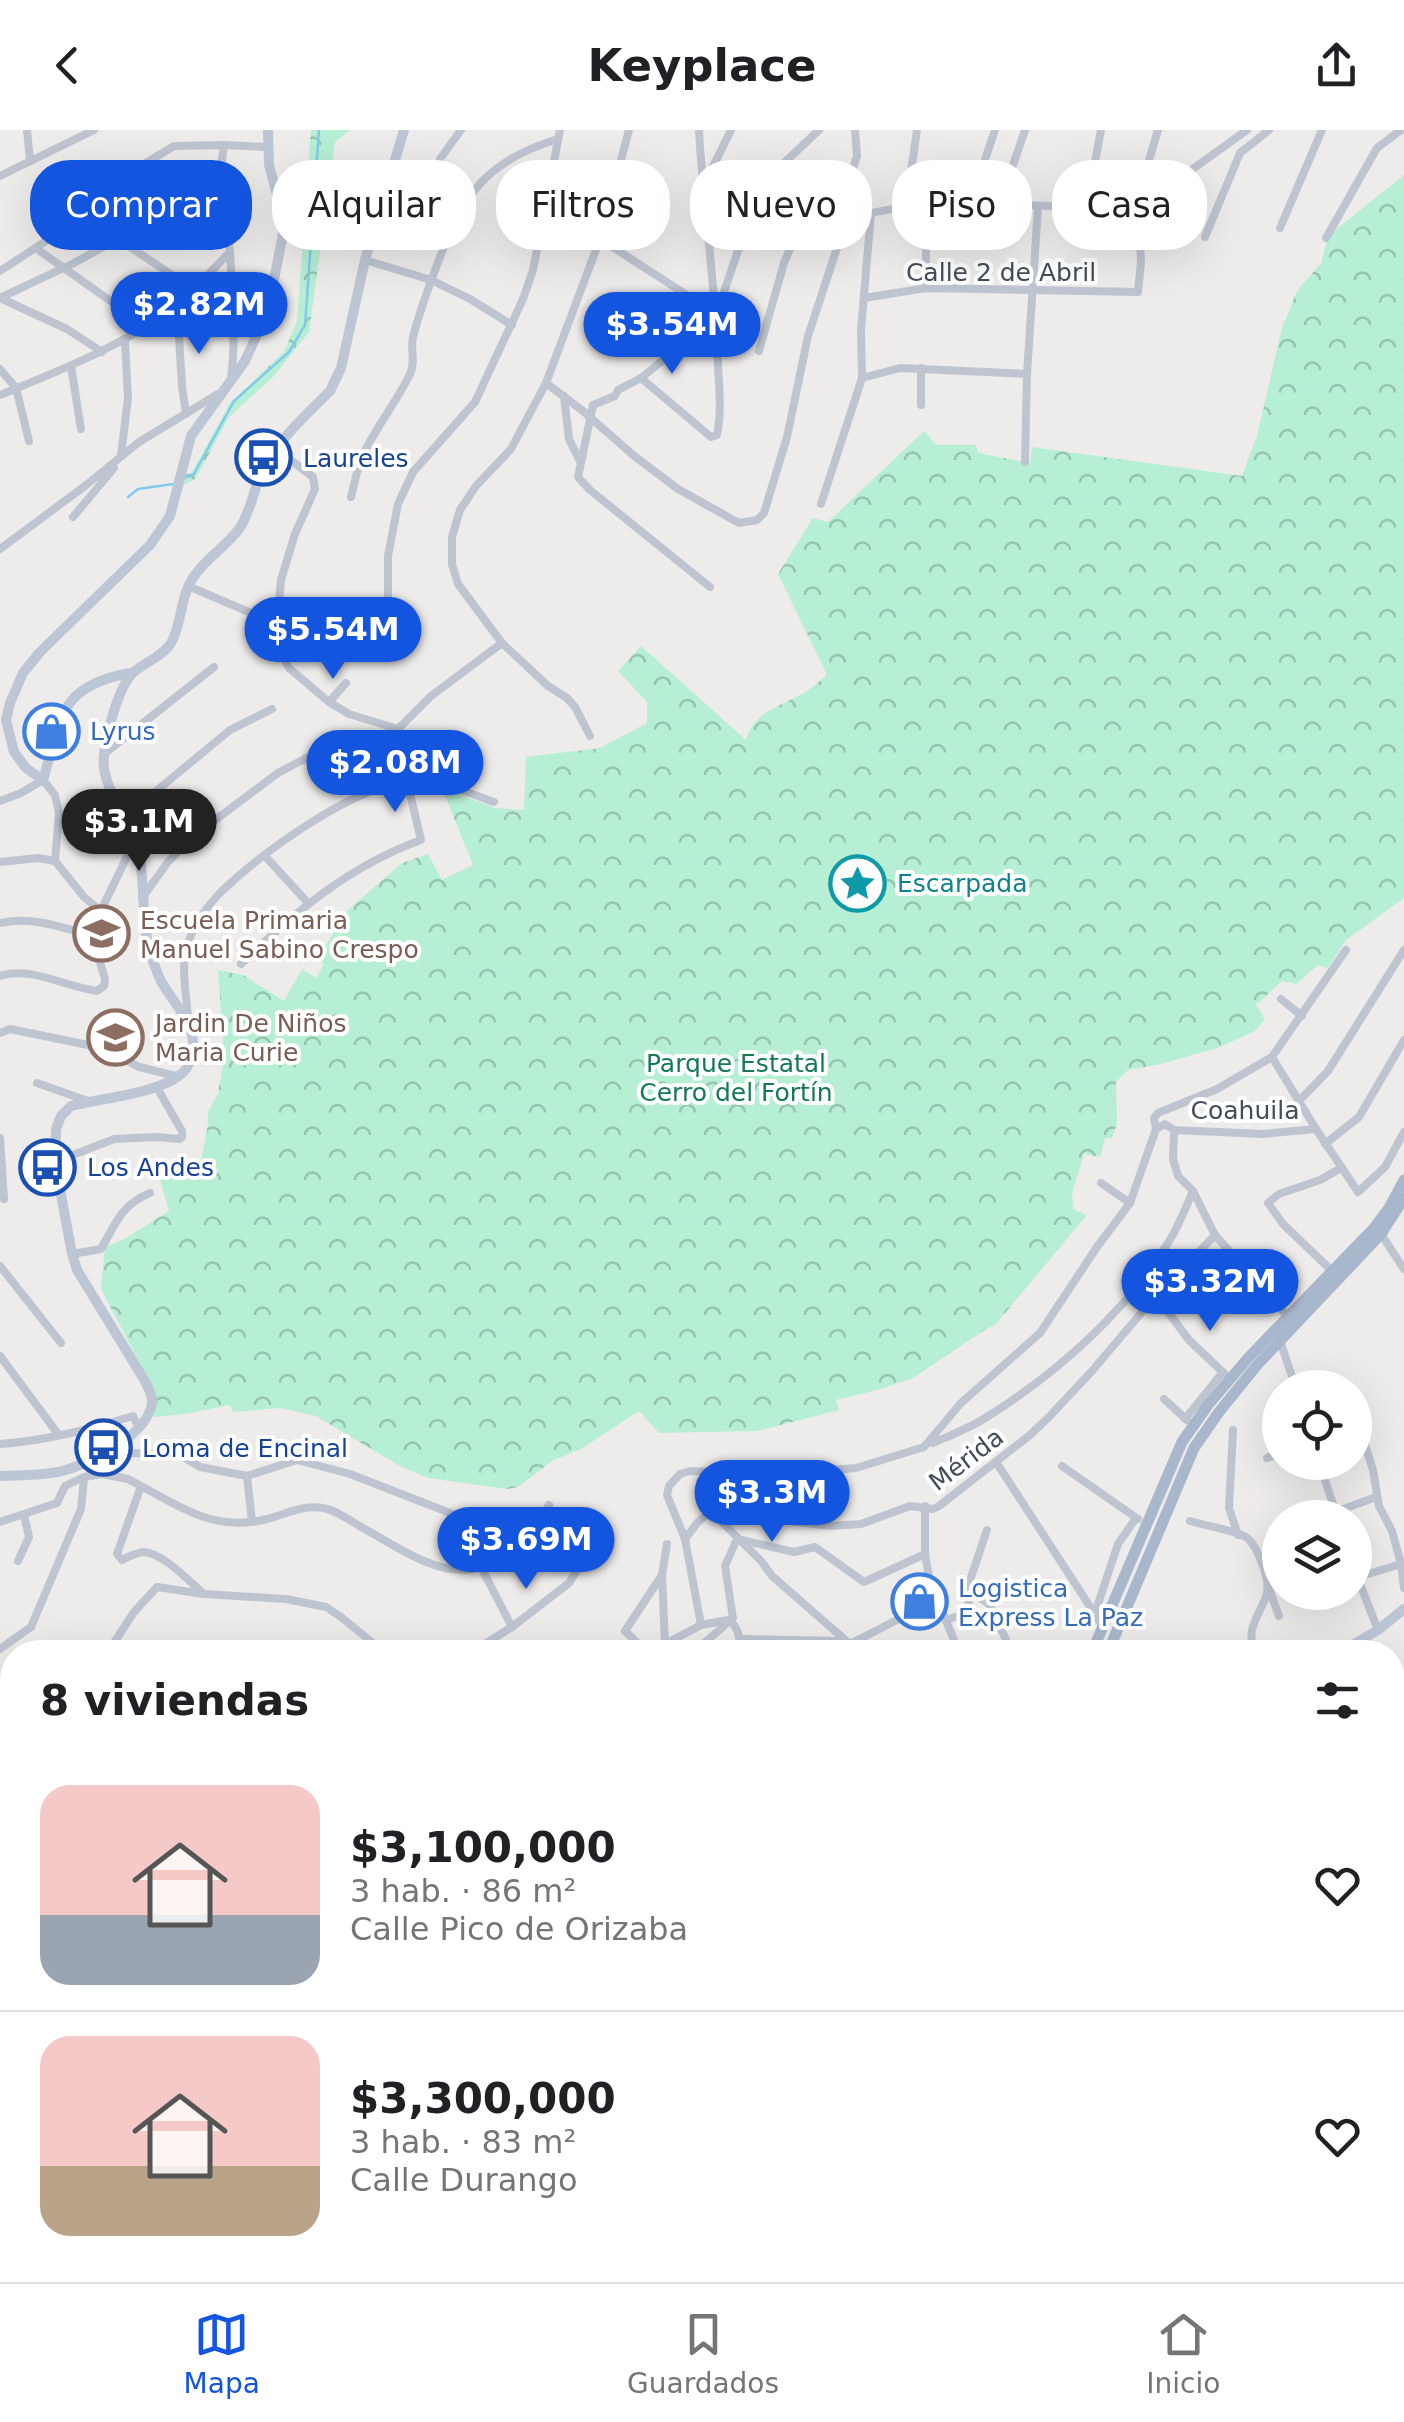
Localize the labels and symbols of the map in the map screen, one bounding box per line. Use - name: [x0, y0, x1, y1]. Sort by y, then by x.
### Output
- street label: Calle 2 de Abril: [906, 258, 1096, 287]
- pin: $2.82M: [118, 272, 280, 357]
- pin: $3.54M: [591, 292, 753, 377]
- bus stop icon: Laureles: [234, 428, 294, 488]
- place label: Laureles: [303, 444, 409, 473]
- pin: $5.54M: [252, 597, 414, 682]
- shop icon: Lyrus: [21, 701, 81, 761]
- place label: Lyrus: [90, 717, 156, 746]
- pin: $2.08M: [314, 730, 476, 815]
- pin: $3.1M: [69, 789, 209, 874]
- place icon: Escarpada: [828, 853, 888, 913]
- place label: Escarpada: [897, 869, 1028, 898]
- school or university icon: Escuela Primaria Manuel Sabino Crespo: [71, 904, 131, 964]
- place label: Escuela Primaria Manuel Sabino Crespo: [140, 906, 419, 964]
- school or university icon: Jardin De Niños Maria Curie: [86, 1007, 146, 1067]
- place label: Jardin De Niños Maria Curie: [153, 1009, 347, 1067]
- park label: Parque Estatal Cerro del Fortín: [639, 1049, 833, 1107]
- street label: Coahuila: [1191, 1096, 1299, 1125]
- bus stop icon: Los Andes: [18, 1137, 78, 1197]
- place label: Los Andes: [87, 1153, 214, 1182]
- pin: $3.32M: [1129, 1249, 1291, 1334]
- bus stop icon: Loma de Encinal: [73, 1418, 133, 1478]
- street label: Mérida: [923, 1422, 1009, 1497]
- place label: Loma de Encinal: [142, 1434, 348, 1463]
- pin: $3.3M: [702, 1460, 842, 1545]
- pin: $3.69M: [445, 1507, 607, 1592]
- shop icon: Logistica Express La Paz: [889, 1572, 949, 1632]
- place label: Logistica Express La Paz: [958, 1574, 1143, 1632]

